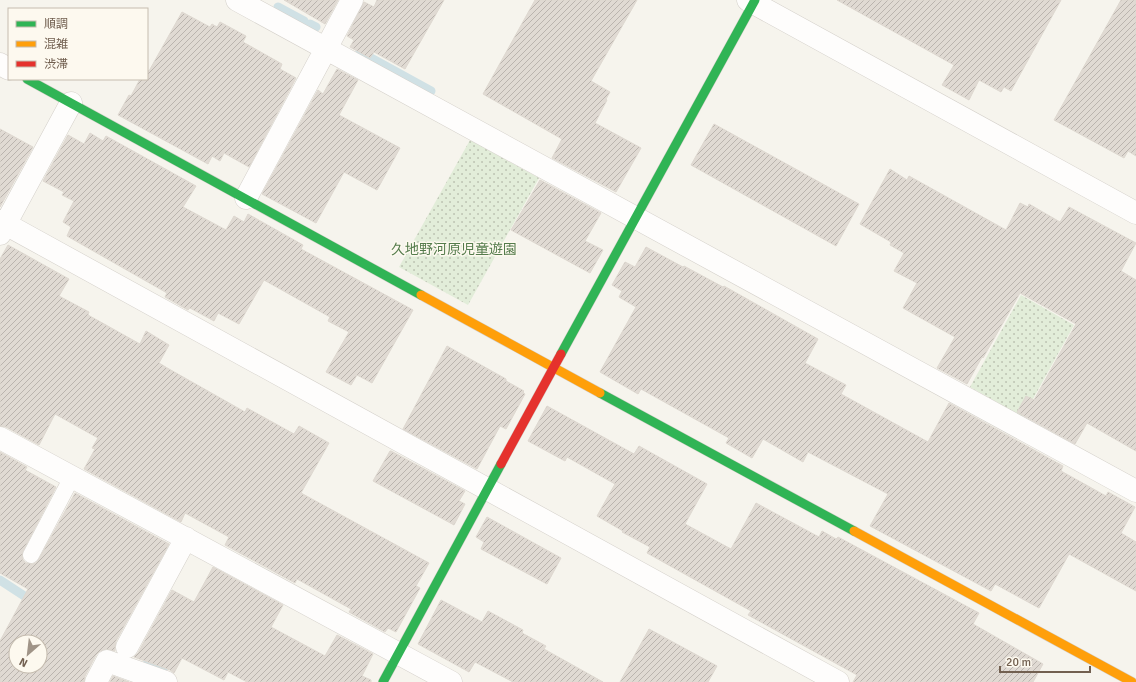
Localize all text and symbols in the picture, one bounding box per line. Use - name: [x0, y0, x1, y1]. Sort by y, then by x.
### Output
- legend: [8, 8, 148, 80]
- text: 順調: [44, 17, 68, 32]
- text: 混雑: [44, 37, 68, 52]
- text: 渋滞: [44, 57, 68, 72]
- park label: 久地野河原児童遊園: [391, 241, 517, 258]
- north arrow: [8, 634, 48, 674]
- scale bar: [1000, 648, 1090, 674]
- text: N: [17, 655, 30, 670]
- text: 20 m: [1006, 655, 1031, 670]

